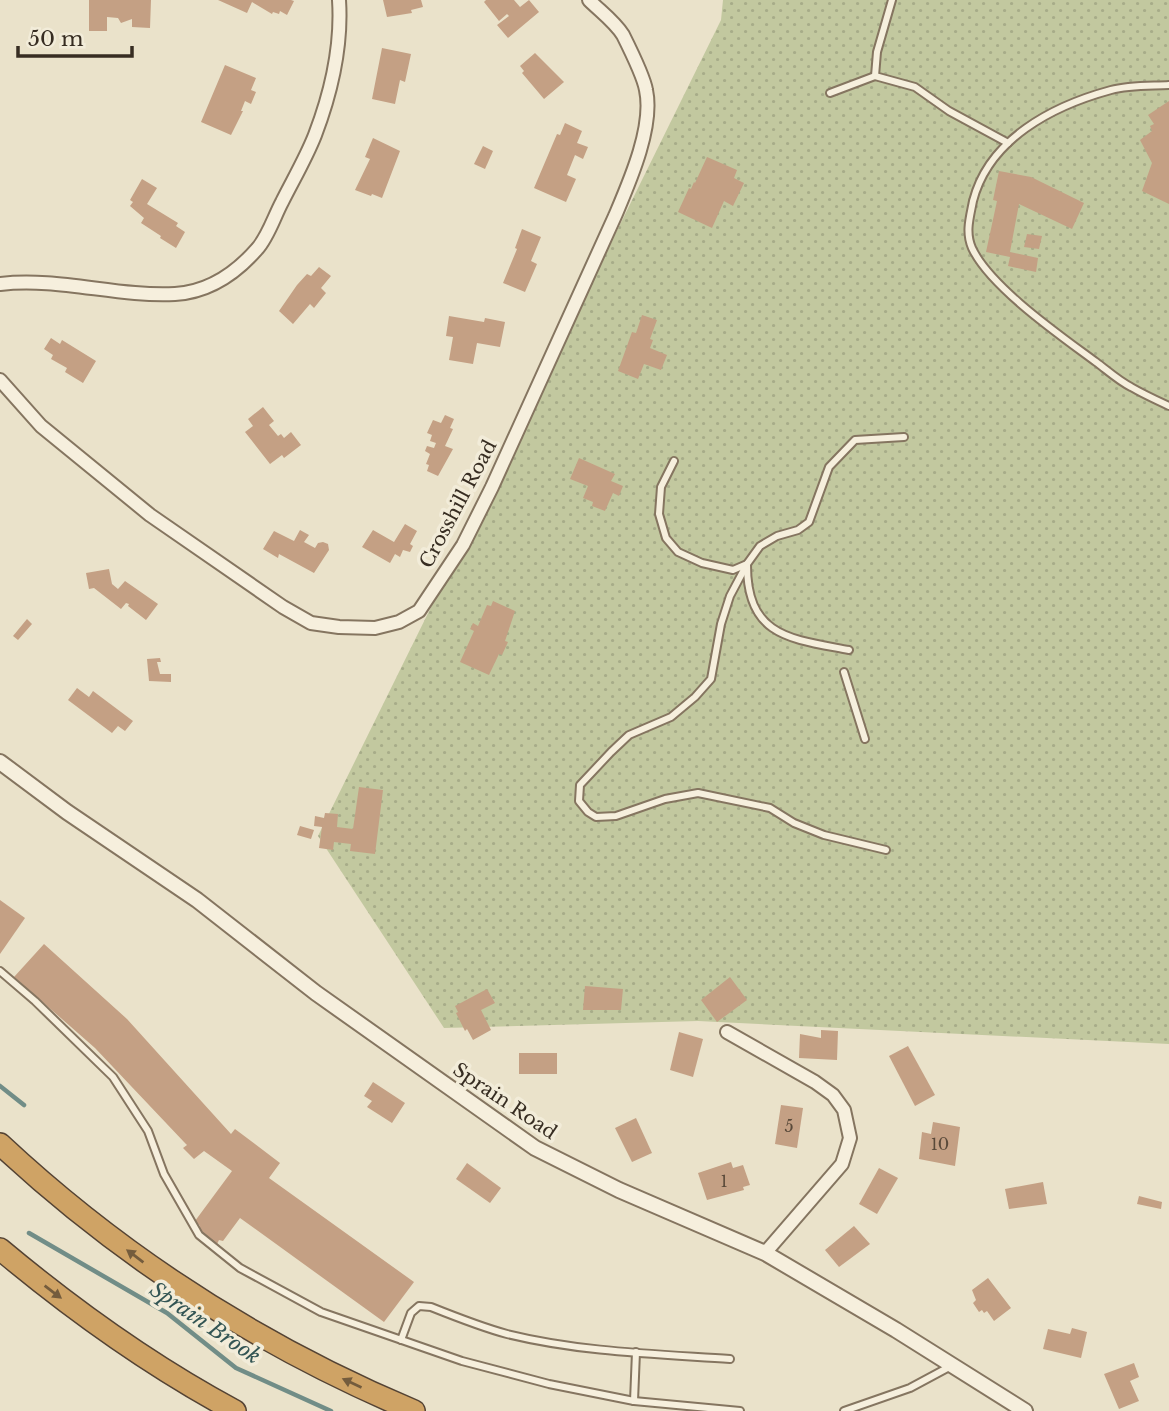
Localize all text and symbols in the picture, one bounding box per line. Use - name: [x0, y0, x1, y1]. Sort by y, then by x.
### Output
- scale bar: [18, 14, 131, 58]
- text: 50 m: [28, 26, 84, 52]
- street label: Crosshill Road: [415, 436, 501, 572]
- street label: Sprain Road: [449, 1058, 561, 1144]
- house number: 5: [784, 1116, 794, 1136]
- house number: 10: [931, 1134, 949, 1154]
- house number: 1: [720, 1171, 728, 1191]
- one-way arrow: [126, 1249, 144, 1263]
- water label: Sprain Brook: [145, 1276, 265, 1370]
- one-way arrow: [44, 1284, 62, 1298]
- one-way arrow: [342, 1377, 362, 1389]

